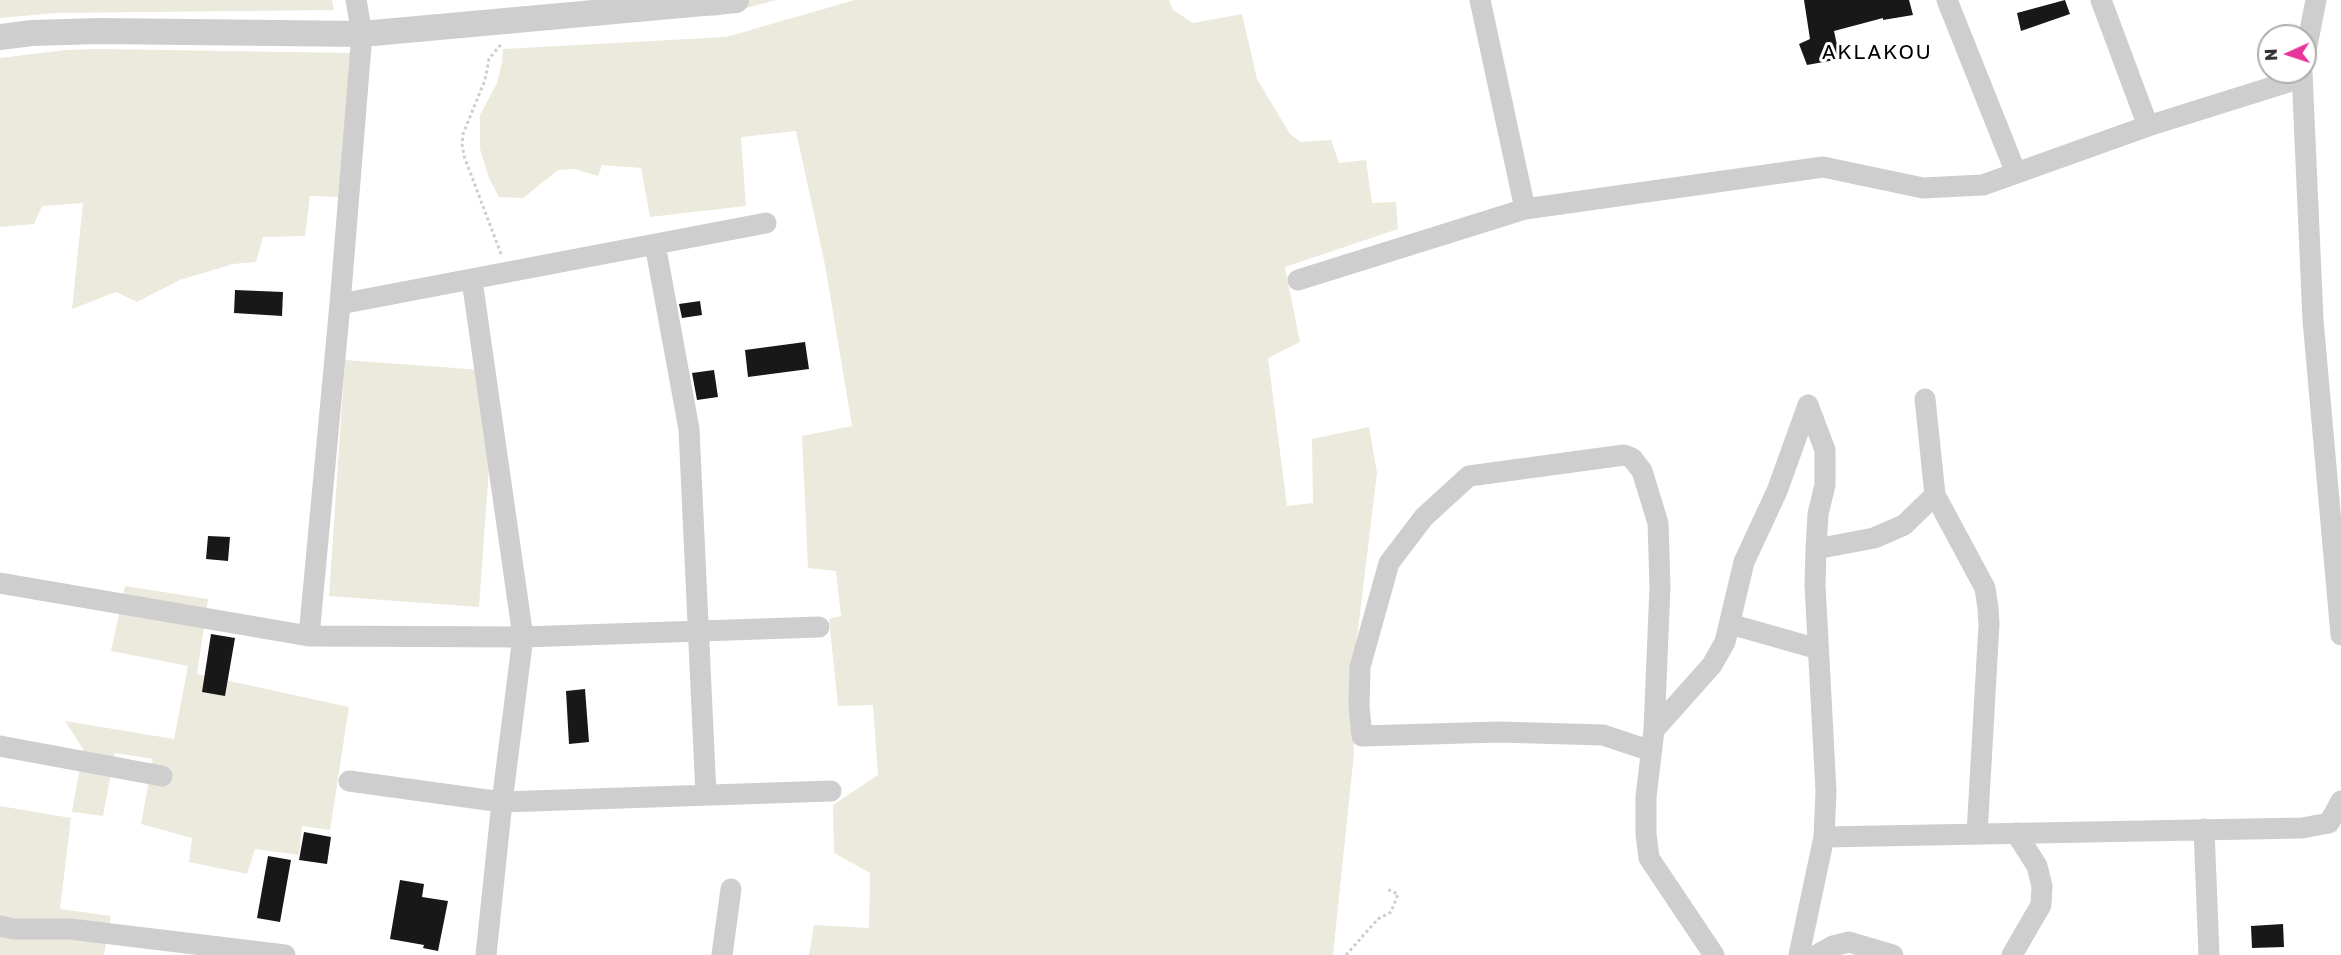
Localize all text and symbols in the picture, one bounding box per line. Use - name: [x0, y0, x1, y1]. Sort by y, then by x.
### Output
- north arrow: [2257, 24, 2317, 84]
- district label: AKLAKOU: [1822, 39, 1932, 65]
- text: N: [2261, 48, 2281, 61]

